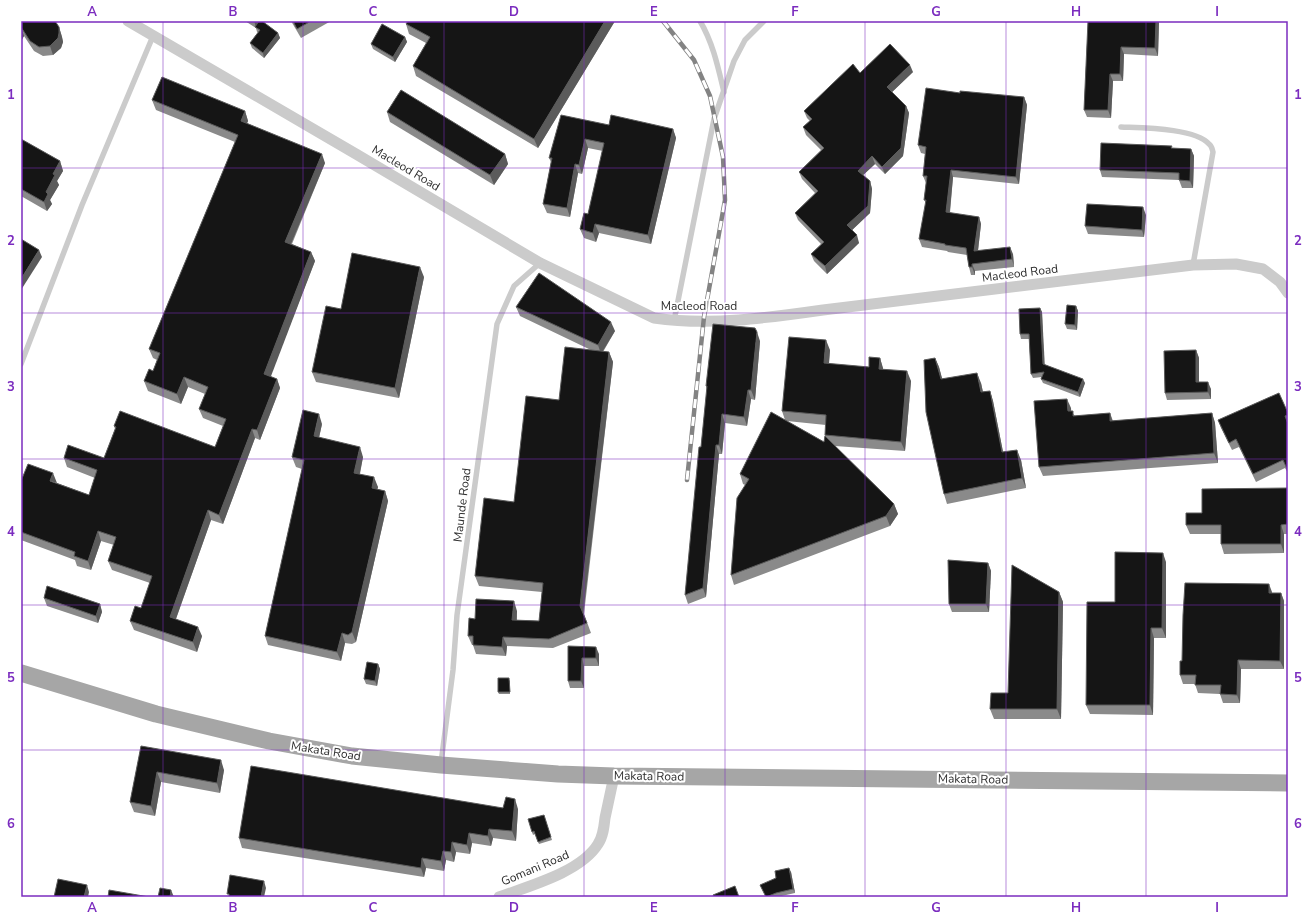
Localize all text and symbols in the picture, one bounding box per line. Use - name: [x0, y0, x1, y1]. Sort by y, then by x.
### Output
- text: A: [87, 3, 97, 21]
- text: B: [229, 3, 238, 21]
- text: C: [369, 3, 378, 21]
- text: D: [509, 3, 519, 21]
- text: E: [650, 3, 658, 21]
- text: F: [791, 3, 799, 21]
- text: G: [931, 3, 941, 21]
- text: H: [1071, 3, 1081, 21]
- text: I: [1215, 3, 1219, 21]
- text: 1: [7, 86, 15, 104]
- text: 1: [1294, 86, 1302, 104]
- street label: Macleod Road: [369, 141, 443, 195]
- text: 2: [7, 232, 15, 250]
- text: 2: [1294, 232, 1302, 250]
- street label: Macleod Road: [981, 260, 1059, 286]
- street label: Macleod Road: [661, 298, 737, 314]
- text: 3: [7, 378, 15, 396]
- text: 3: [1294, 378, 1302, 396]
- street label: Maunde Road: [450, 467, 474, 543]
- text: 4: [7, 523, 15, 541]
- text: 4: [1294, 523, 1302, 541]
- text: 5: [7, 669, 15, 687]
- text: 5: [1294, 669, 1302, 687]
- street label: Makata Road: [290, 738, 362, 764]
- street label: Makata Road: [614, 767, 684, 785]
- street label: Makata Road: [938, 770, 1008, 788]
- text: 6: [7, 815, 15, 833]
- text: 6: [1294, 815, 1302, 833]
- street label: Gomani Road: [498, 846, 572, 890]
- text: A: [87, 899, 97, 917]
- text: B: [229, 899, 238, 917]
- text: C: [369, 899, 378, 917]
- text: D: [509, 899, 519, 917]
- text: E: [650, 899, 658, 917]
- text: F: [791, 899, 799, 917]
- text: G: [931, 899, 941, 917]
- text: H: [1071, 899, 1081, 917]
- text: I: [1215, 899, 1219, 917]

